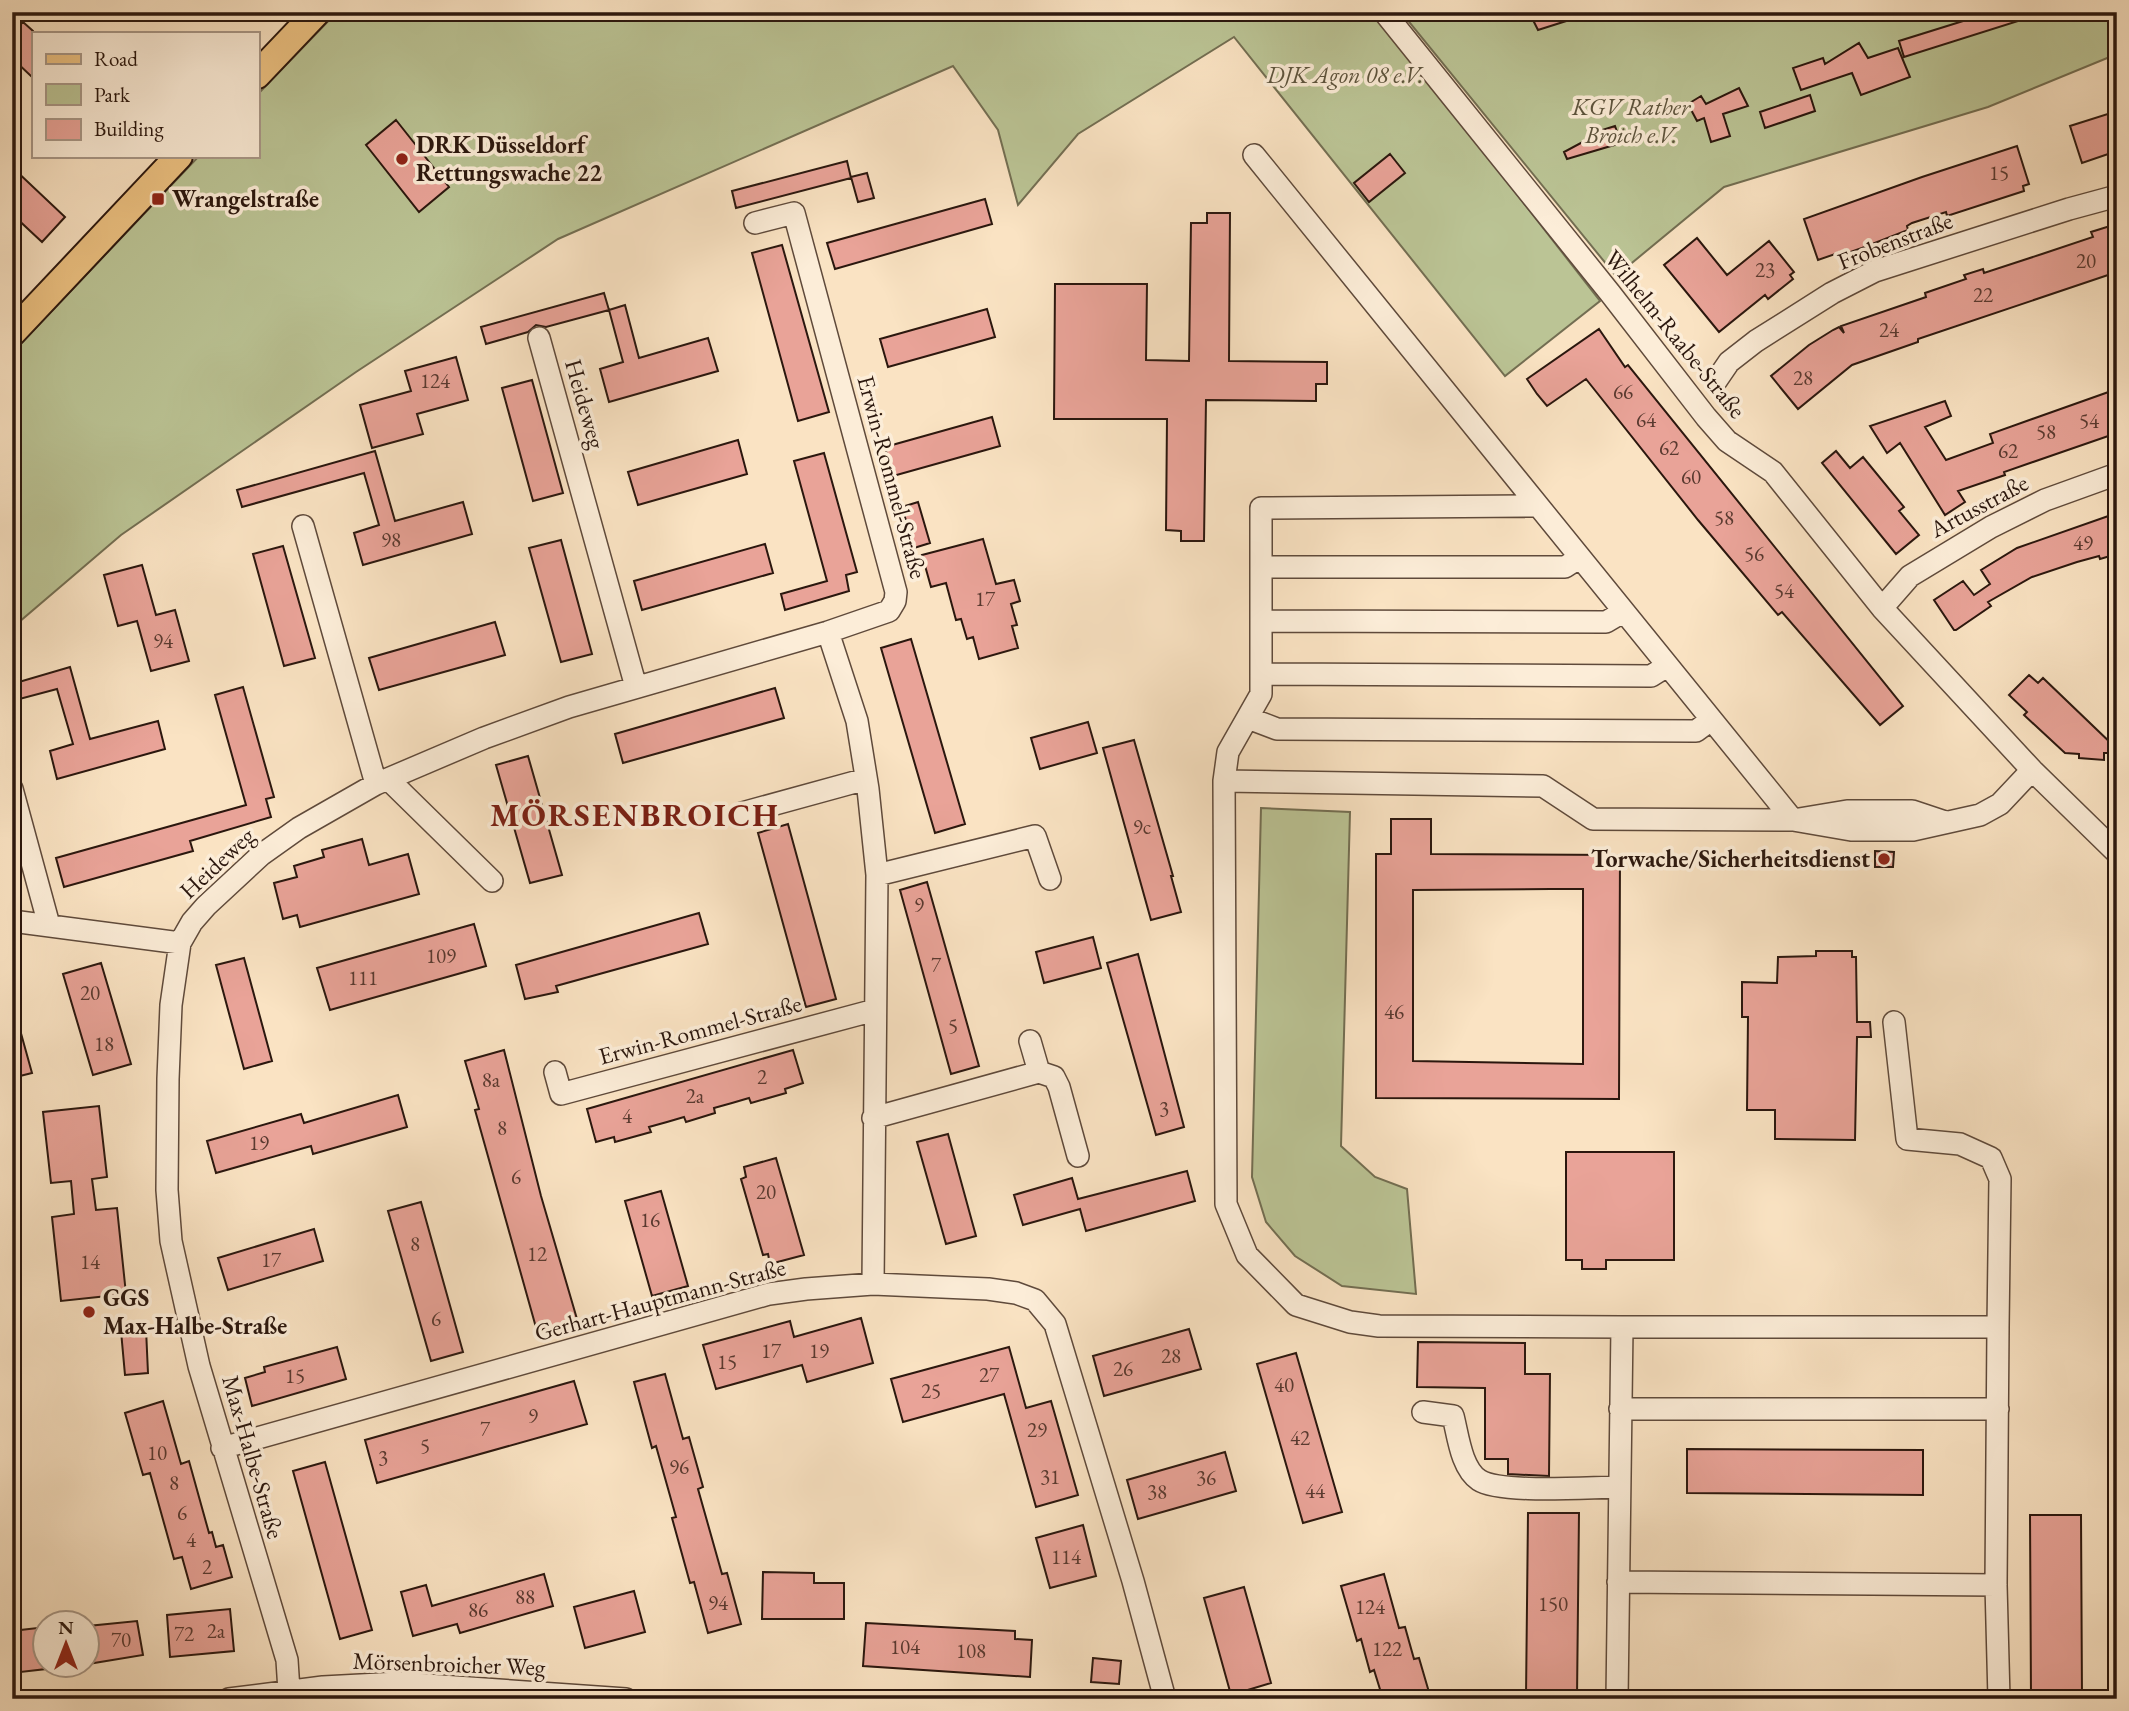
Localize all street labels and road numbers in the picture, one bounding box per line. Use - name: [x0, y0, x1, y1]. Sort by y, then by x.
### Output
- street label: Frobenstraße: [1833, 204, 1957, 277]
- street label: Wilhelm-Raabe-Straße: [1598, 243, 1753, 424]
- street label: Heideweg: [558, 355, 613, 453]
- street label: Erwin-Rommel-Straße: [850, 372, 934, 582]
- street label: Artusstraße: [1923, 467, 2033, 545]
- street label: Heideweg: [173, 820, 261, 905]
- street label: Erwin-Rommel-Straße: [595, 988, 805, 1072]
- street label: Gerhart-Hauptmann-Straße: [531, 1251, 789, 1348]
- street label: Max-Halbe-Straße: [215, 1372, 292, 1542]
- street label: Mörsenbroicher Weg: [352, 1645, 546, 1682]

